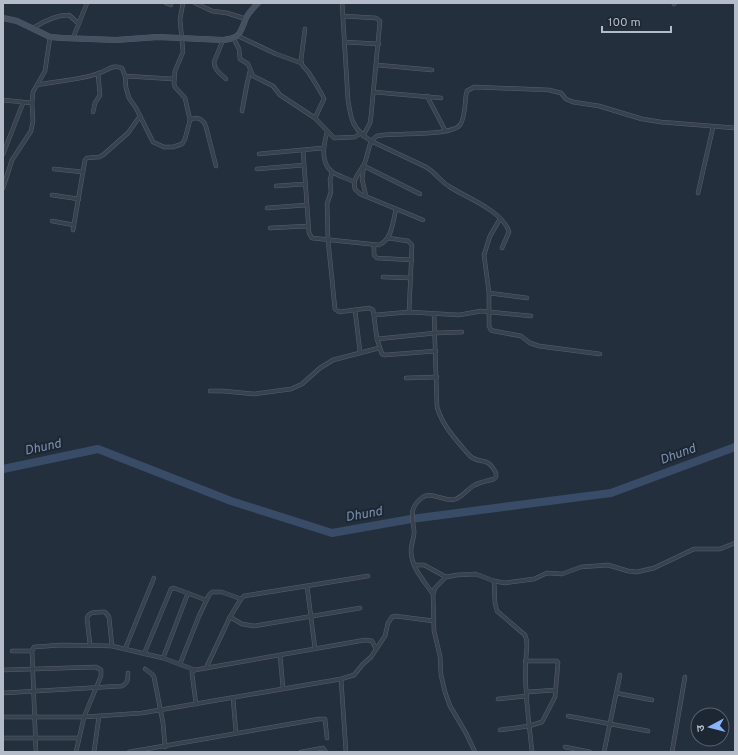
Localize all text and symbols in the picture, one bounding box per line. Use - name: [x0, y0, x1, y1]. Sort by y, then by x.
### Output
- scale bar: [602, 8, 671, 34]
- text: 100 m: [608, 15, 641, 31]
- water label: Dhund: [23, 436, 64, 460]
- water label: Dhund: [658, 441, 699, 469]
- water label: Dhund: [344, 504, 385, 526]
- north arrow: [690, 707, 730, 747]
- text: उ: [694, 723, 708, 732]

